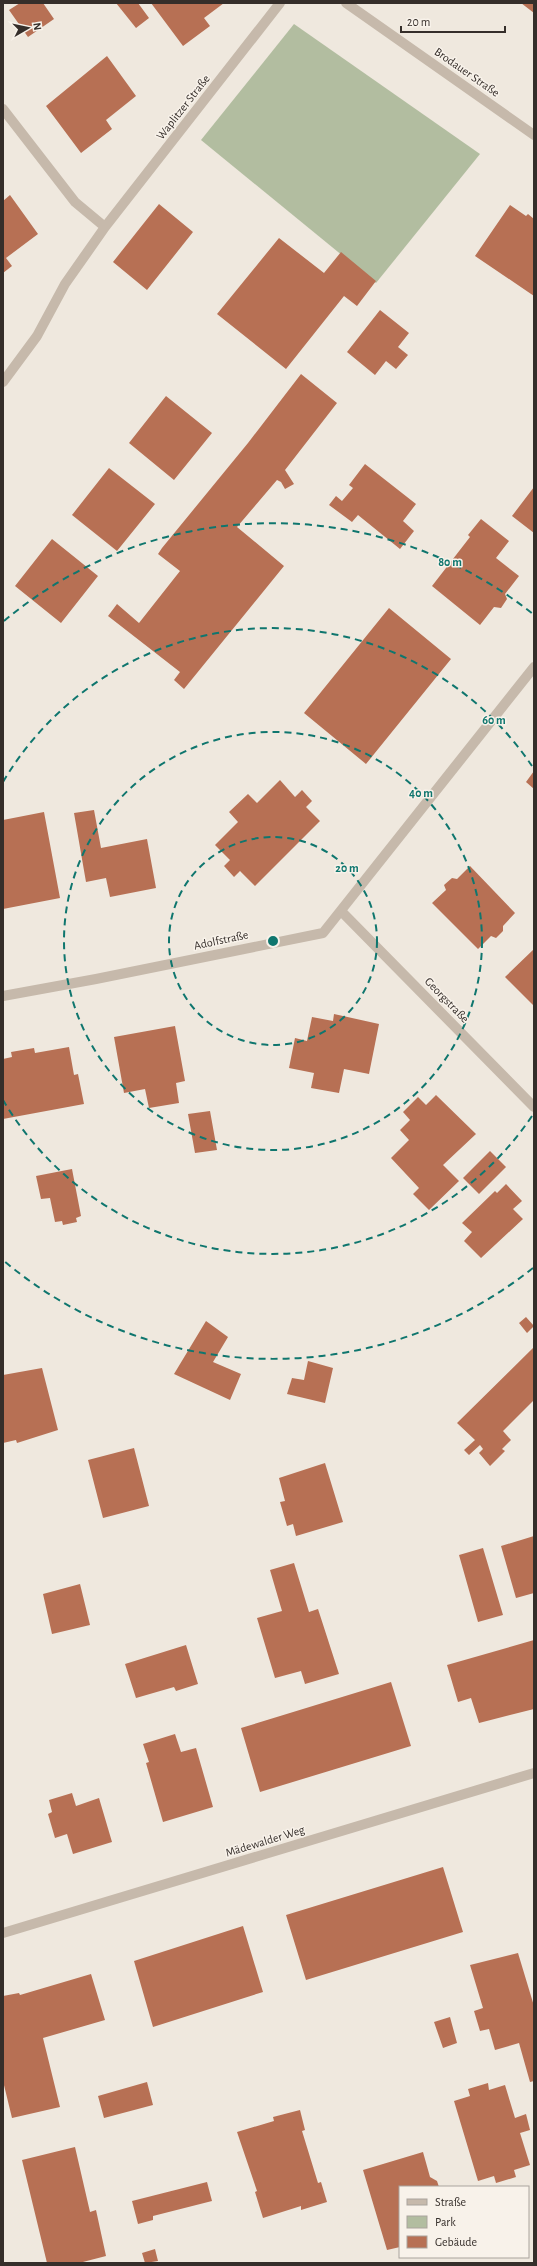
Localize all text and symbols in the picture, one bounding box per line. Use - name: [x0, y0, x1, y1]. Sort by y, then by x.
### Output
- north arrow: [8, 8, 48, 48]
- scale bar: [401, 8, 505, 34]
- text: 20 m: [407, 16, 430, 28]
- text: N: [31, 22, 43, 31]
- street label: Brodauer Straße: [432, 45, 502, 99]
- street label: Waplitzer Straße: [154, 72, 212, 142]
- text: 80 m: [438, 556, 462, 568]
- text: 60 m: [482, 714, 506, 726]
- text: 40 m: [409, 787, 433, 799]
- text: 20 m: [335, 862, 359, 874]
- street label: Adolfstraße: [193, 928, 249, 952]
- centre of rings: [266, 934, 280, 948]
- street label: Georgstraße: [423, 975, 471, 1025]
- street label: Mädewalder Weg: [224, 1823, 306, 1859]
- legend: [399, 2186, 529, 2258]
- text: Straße: [435, 2196, 466, 2208]
- text: Park: [435, 2216, 456, 2228]
- text: Gebäude: [435, 2236, 477, 2248]

